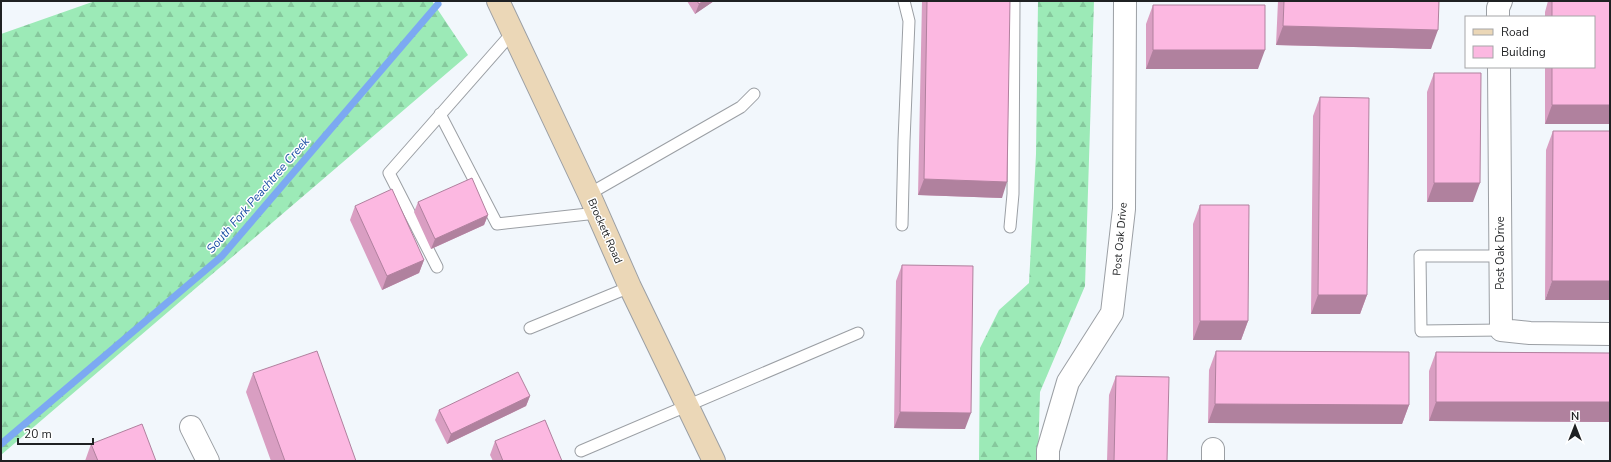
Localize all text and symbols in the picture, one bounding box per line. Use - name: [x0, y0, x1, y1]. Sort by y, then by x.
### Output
- legend: [1465, 16, 1595, 68]
- text: Road: [1501, 24, 1529, 40]
- text: Building: [1501, 44, 1546, 60]
- water label: South Fork Peachtree Creek: [203, 133, 314, 256]
- street label: Brockett Road: [584, 196, 626, 266]
- street label: Post Oak Drive: [1109, 202, 1131, 276]
- street label: Post Oak Drive: [1493, 216, 1508, 290]
- north arrow: [1555, 406, 1595, 446]
- text: N: [1571, 409, 1579, 424]
- scale bar: [18, 420, 93, 446]
- text: 20 m: [24, 426, 52, 442]

